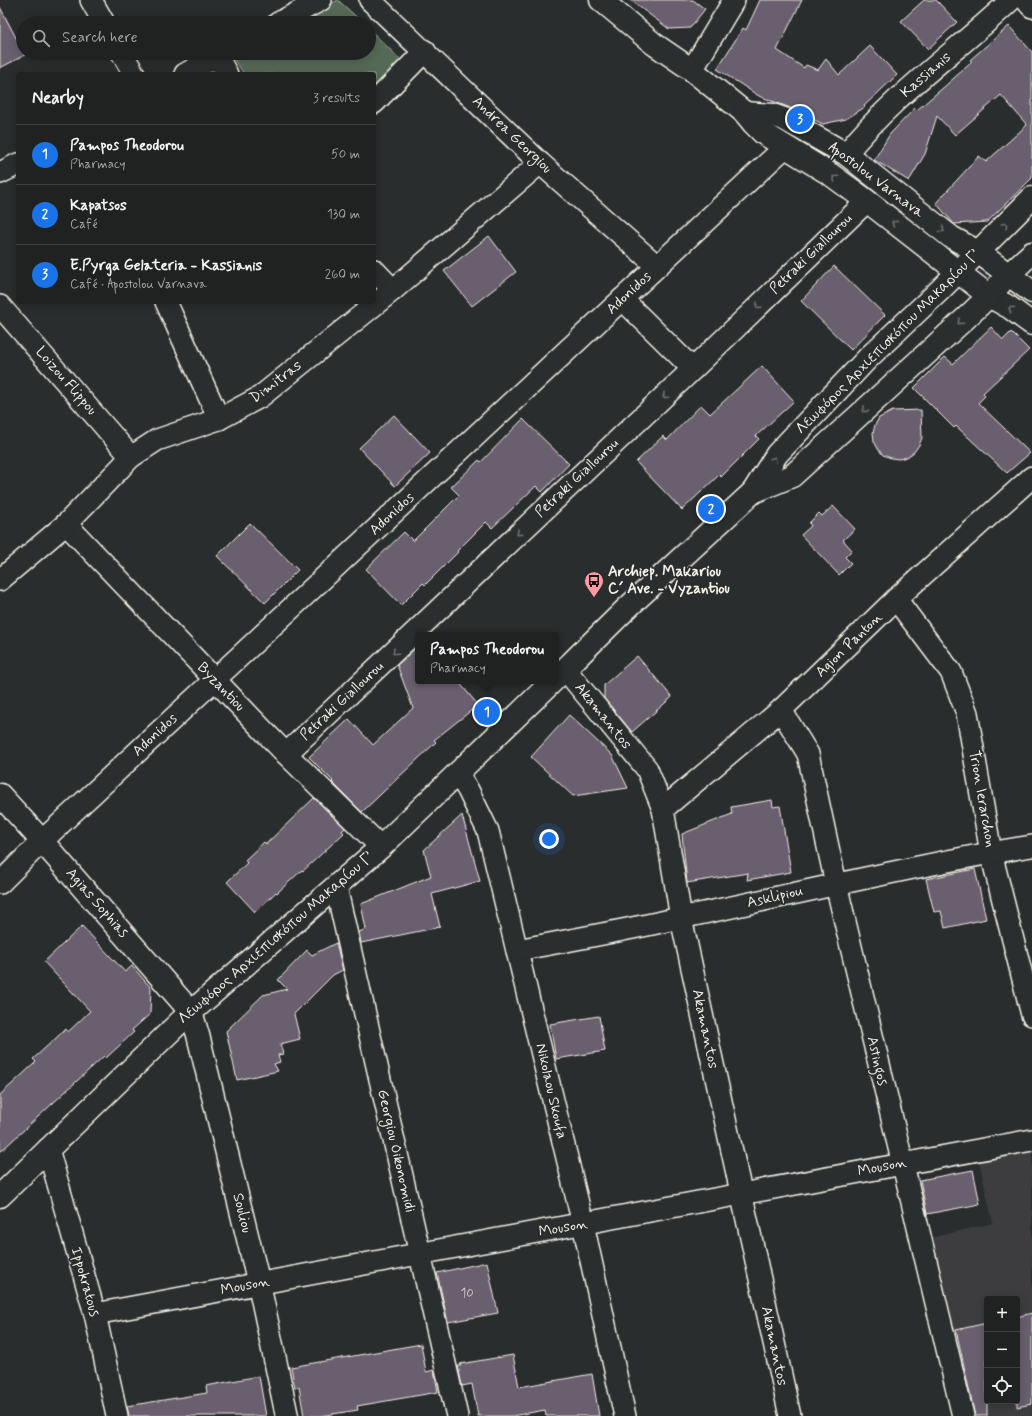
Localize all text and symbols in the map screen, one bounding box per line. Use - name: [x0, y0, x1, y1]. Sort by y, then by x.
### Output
- search box: [16, 16, 376, 60]
- icon: search: [30, 27, 52, 49]
- text: Search here: [62, 28, 138, 48]
- street label: Kassianis: [896, 47, 956, 103]
- text: Nearby: [32, 87, 84, 109]
- text: 3 results: [313, 90, 360, 107]
- street label: Andrea Georgiou: [467, 92, 556, 179]
- pin: 3: [787, 104, 813, 134]
- text: Pampos Theodorou: [70, 136, 184, 156]
- street label: Apostolou Varnava: [824, 138, 929, 224]
- text: 1: [42, 146, 48, 163]
- text: 50 m: [331, 146, 360, 163]
- text: Pharmacy: [70, 156, 126, 173]
- one-way arrow: [832, 175, 839, 183]
- text: Kapatsos: [70, 196, 127, 216]
- text: 2: [42, 206, 48, 223]
- text: 130 m: [327, 206, 360, 223]
- street label: Petraki Giallourou: [765, 209, 857, 299]
- text: Café: [70, 216, 97, 233]
- one-way arrow: [892, 220, 899, 227]
- one-way arrow: [1000, 222, 1008, 230]
- one-way arrow: [938, 225, 945, 232]
- street label: Λεωφόρος Αρχιεπισκόπου Μακαρίου Γ’: [791, 245, 985, 439]
- text: E.Pyrga Gelateria - Kassianis: [70, 256, 262, 276]
- text: 3: [42, 266, 48, 283]
- text: 260 m: [325, 266, 360, 283]
- street label: Adonidos: [602, 267, 656, 319]
- text: Café · Apostolou Varnava: [70, 276, 207, 293]
- one-way arrow: [755, 301, 763, 309]
- one-way arrow: [1008, 306, 1015, 314]
- one-way arrow: [958, 318, 965, 325]
- street label: Loizou Flippou: [31, 342, 101, 420]
- street label: Dimitras: [246, 356, 306, 408]
- one-way arrow: [662, 391, 670, 399]
- one-way arrow: [862, 405, 869, 412]
- street label: Petraki Giallourou: [531, 434, 623, 522]
- one-way arrow: [769, 456, 776, 463]
- street label: Adonidos: [365, 488, 419, 540]
- pin: 2: [698, 494, 724, 524]
- one-way arrow: [516, 529, 524, 536]
- place label: Archiep. Makariou C´ Ave. - Vyzantiou: [608, 562, 730, 599]
- bus stop icon: Archiep. Makariou C´ Ave. - Vyzantiou: [583, 570, 605, 598]
- street label: Agion Panton: [811, 608, 887, 682]
- popup: [415, 632, 559, 684]
- text: Pampos Theodorou: [430, 640, 544, 660]
- one-way arrow: [392, 647, 399, 654]
- street label: Petraki Giallourou: [296, 657, 388, 745]
- street label: Byzantiou: [192, 658, 250, 716]
- text: Pharmacy: [430, 660, 486, 677]
- street label: Akamantos: [570, 678, 636, 754]
- pin: 1: [474, 697, 500, 727]
- street label: Adonidos: [128, 709, 182, 761]
- street label: Trion Ierarchon: [964, 749, 1000, 849]
- your location: [539, 829, 559, 849]
- street label: Λεωφόρος Αρχιεπισκόπου Μακαρίου Γ’: [174, 847, 378, 1029]
- street label: Agias Sophias: [61, 864, 133, 942]
- street label: Asklipiou: [745, 881, 805, 913]
- street label: Akamantos: [687, 987, 723, 1071]
- street label: Astingos: [861, 1034, 892, 1088]
- street label: Nikolaou Skoufa: [530, 1041, 572, 1141]
- street label: Georgiou Oikonomidi: [371, 1087, 420, 1215]
- street label: Mouson: [856, 1152, 908, 1182]
- street label: Souliou: [227, 1191, 257, 1235]
- street label: Mouson: [537, 1214, 589, 1242]
- street label: Ippokratous: [66, 1245, 104, 1319]
- street label: Mouson: [219, 1271, 271, 1301]
- house number: 10: [460, 1285, 474, 1302]
- map controls: [984, 1296, 1020, 1404]
- button: +: [984, 1296, 1020, 1332]
- street label: Akamantos: [756, 1304, 792, 1388]
- button: −: [984, 1332, 1020, 1368]
- button: locate: [984, 1368, 1020, 1404]

